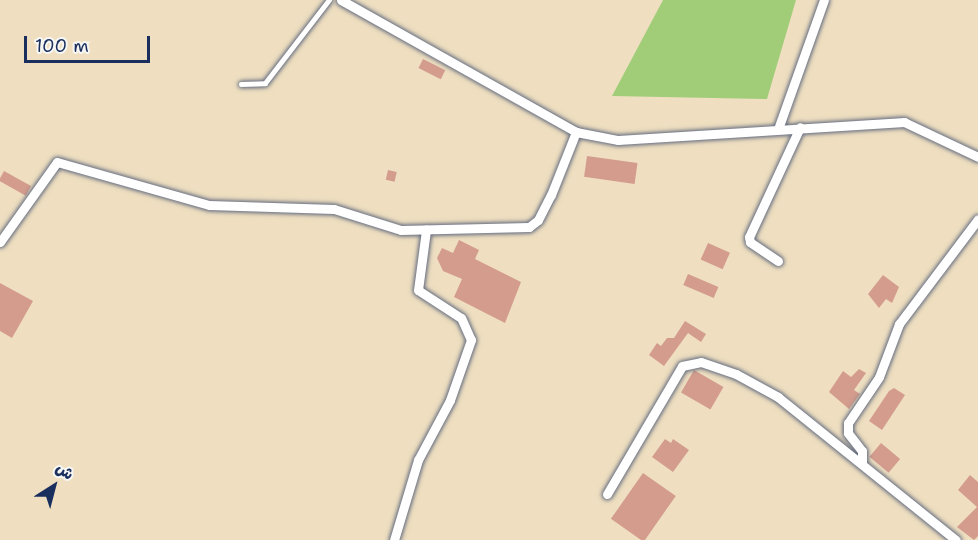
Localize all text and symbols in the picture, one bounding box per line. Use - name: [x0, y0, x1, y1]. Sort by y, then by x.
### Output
- scale bar: [27, 24, 153, 62]
- text: 100 m: [35, 34, 89, 58]
- north arrow: [24, 456, 84, 516]
- text: ش: [52, 457, 78, 485]

